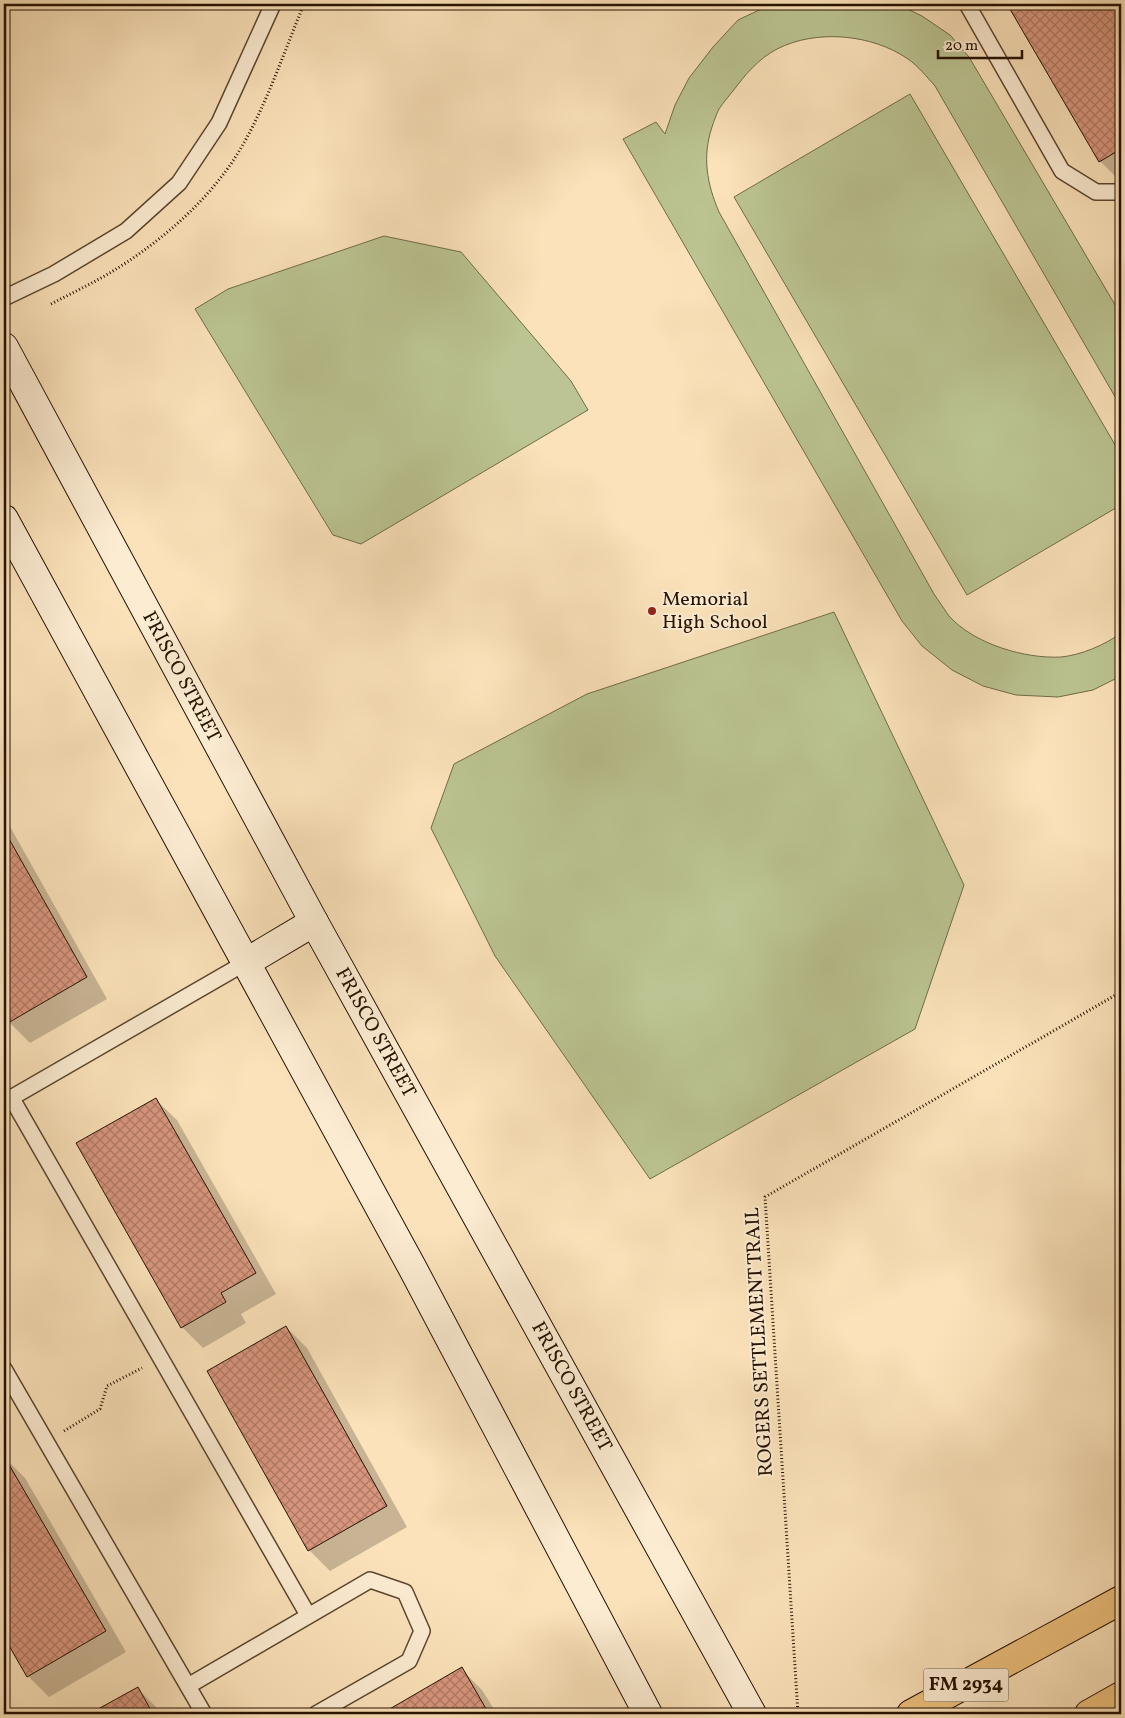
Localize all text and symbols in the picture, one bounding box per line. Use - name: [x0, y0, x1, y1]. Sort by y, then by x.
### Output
- scale bar: [938, 28, 1021, 60]
- text: 20 m: [945, 36, 978, 57]
- place label: Memorial High School: [662, 586, 768, 637]
- marker: Memorial High School: [646, 605, 658, 617]
- street label: FRISCO STREET: [135, 607, 227, 748]
- street label: FRISCO STREET: [328, 963, 422, 1103]
- street label: ROGERS SETTLEMENT TRAIL: [739, 1207, 781, 1477]
- street label: FRISCO STREET: [524, 1317, 618, 1457]
- road number: FM 2934: [924, 1668, 1008, 1702]

